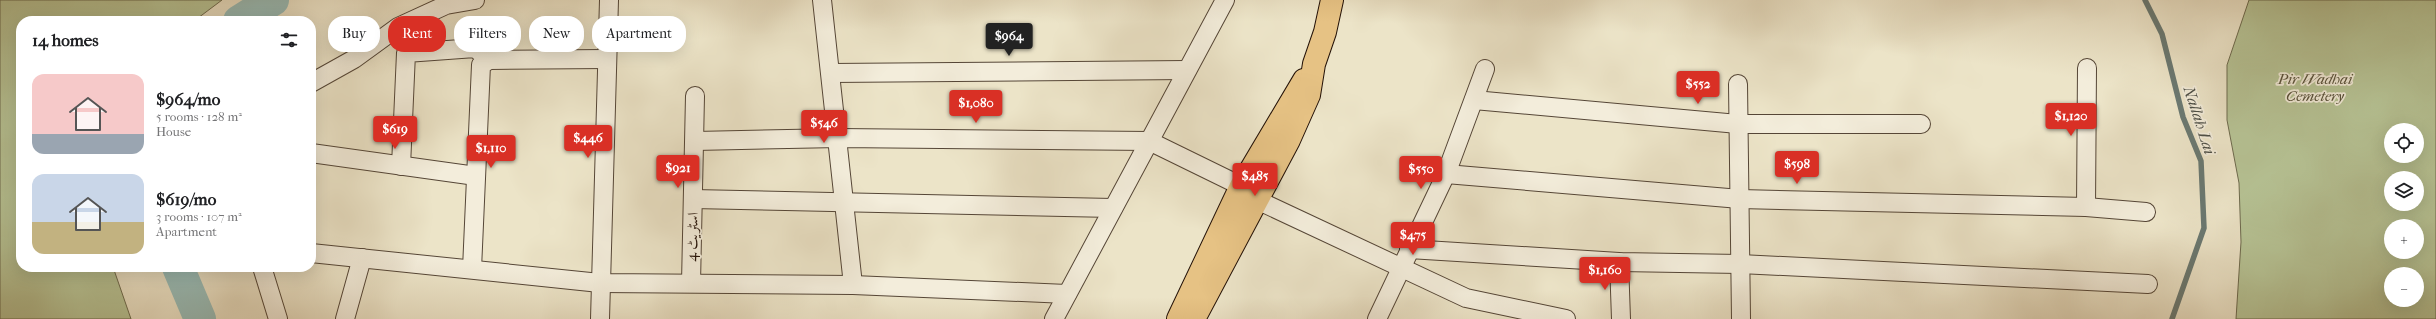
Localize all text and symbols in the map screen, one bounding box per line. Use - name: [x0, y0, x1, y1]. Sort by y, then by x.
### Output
- chip: Buy: [328, 16, 380, 52]
- chip: Rent: [388, 16, 446, 52]
- chip: Filters: [454, 16, 521, 52]
- chip: New: [529, 16, 584, 52]
- chip: Apartment: [592, 16, 686, 52]
- pin: $964: [985, 23, 1033, 57]
- text: $964: [995, 28, 1023, 43]
- icon: filters: [278, 29, 300, 51]
- text: 14 homes: [32, 30, 99, 50]
- park label: Pir Wadhai Cemetery: [2277, 70, 2354, 105]
- pin: $552: [1674, 71, 1722, 105]
- text: $552: [1685, 76, 1711, 91]
- water label: Nallah Lai: [2179, 83, 2220, 158]
- text: $964/mo: [156, 89, 220, 109]
- icon: home: [64, 90, 112, 138]
- pin: $1,080: [943, 90, 1009, 124]
- text: $1,080: [958, 95, 994, 110]
- pin: $1,120: [2038, 103, 2104, 137]
- text: $1,120: [2055, 108, 2087, 123]
- text: 5 rooms · 128 m²: [156, 109, 242, 124]
- pin: $546: [800, 110, 848, 144]
- text: $546: [810, 115, 838, 130]
- pin: $619: [371, 116, 419, 150]
- text: $619: [382, 121, 408, 136]
- map controls: [2384, 123, 2424, 307]
- button: locate: [2384, 123, 2424, 163]
- text: House: [156, 124, 191, 139]
- pin: $446: [564, 125, 612, 159]
- text: $446: [573, 130, 603, 145]
- pin: $1,110: [458, 135, 524, 169]
- text: $1,110: [476, 140, 506, 155]
- pin: $598: [1773, 151, 1821, 185]
- pin: $921: [654, 155, 702, 189]
- pin: $550: [1397, 156, 1445, 190]
- text: $598: [1784, 156, 1810, 171]
- text: $921: [665, 160, 691, 175]
- text: $550: [1408, 161, 1434, 176]
- pin: $485: [1231, 163, 1279, 197]
- text: $485: [1242, 168, 1268, 183]
- button: layers: [2384, 171, 2424, 211]
- text: $619/mo: [156, 189, 216, 209]
- icon: home: [64, 190, 112, 238]
- text: 3 rooms · 107 m²: [156, 209, 242, 224]
- street label: اسٹریٹ 4: [682, 212, 703, 262]
- button: +: [2384, 219, 2424, 259]
- pin: $475: [1389, 222, 1437, 256]
- text: Apartment: [156, 224, 217, 239]
- text: $475: [1400, 227, 1426, 242]
- pin: $1,160: [1572, 257, 1638, 291]
- text: $1,160: [1588, 262, 1622, 277]
- button: −: [2384, 267, 2424, 307]

